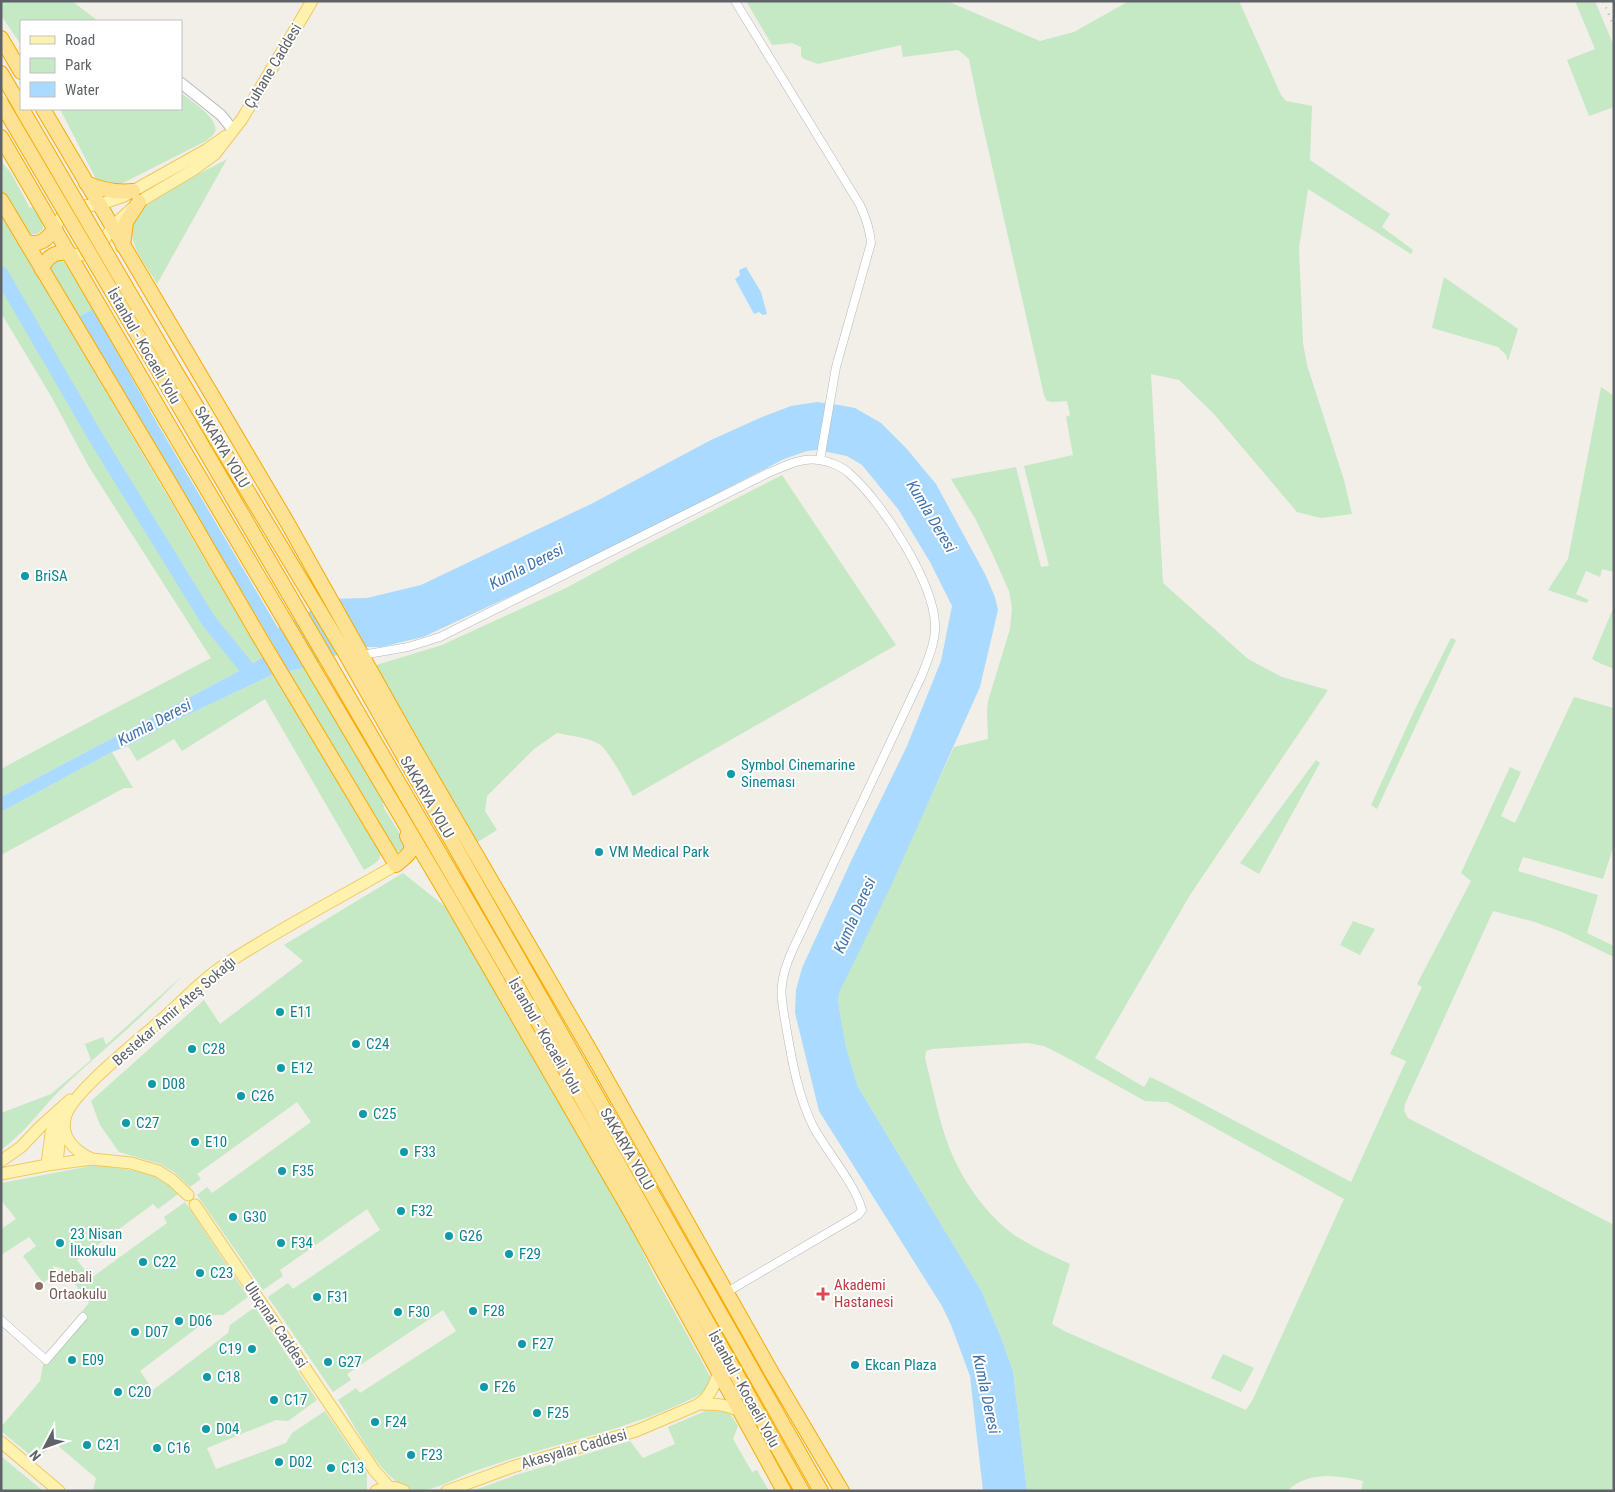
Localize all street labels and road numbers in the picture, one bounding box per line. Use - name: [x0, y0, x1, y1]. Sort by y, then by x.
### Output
- street label: Çuhane Caddesi: [241, 20, 305, 112]
- street label: İstanbul - Kocaeli Yolu: [104, 285, 184, 407]
- street label: SAKARYA YOLU: [191, 403, 253, 491]
- street label: SAKARYA YOLU: [396, 753, 458, 841]
- street label: Bestekar Amir Ateş Sokağı: [109, 953, 239, 1069]
- street label: İstanbul - Kocaeli Yolu: [505, 975, 585, 1097]
- street label: SAKARYA YOLU: [596, 1105, 658, 1193]
- street label: Uluçınar Caddesi: [241, 1279, 311, 1371]
- street label: İstanbul - Kocaeli Yolu: [704, 1327, 784, 1451]
- street label: Akasyalar Caddesi: [519, 1425, 629, 1473]

